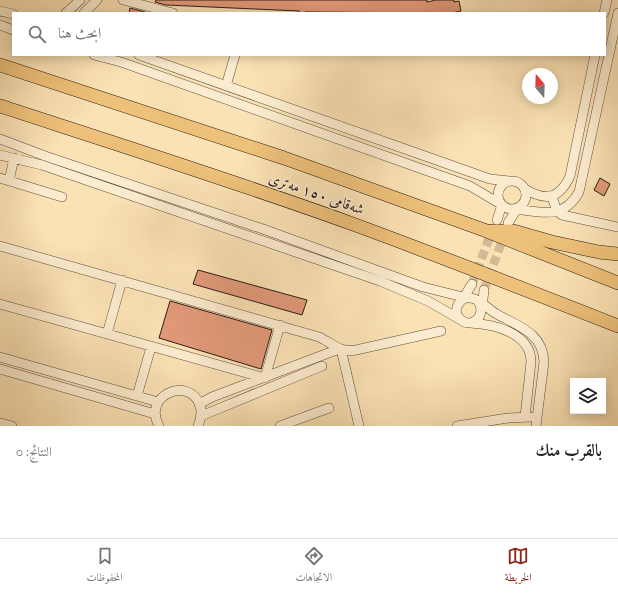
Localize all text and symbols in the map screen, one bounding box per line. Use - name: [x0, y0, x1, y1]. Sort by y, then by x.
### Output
- search box: [12, 12, 606, 56]
- icon: search: [26, 23, 48, 45]
- text: ابحث هنا: [58, 24, 101, 45]
- north arrow: [522, 68, 558, 104]
- street label: شەقامی ١٥٠ مەتری: [265, 169, 367, 221]
- map controls: [570, 378, 606, 414]
- button: layers: [570, 378, 606, 414]
- text: بالقرب منك: [536, 440, 602, 464]
- text: النتائج: 0: [16, 444, 52, 462]
- tab: المحفوظات: [86, 545, 123, 588]
- tab: الاتجاهات: [295, 545, 332, 588]
- tab: الخريطة: [505, 545, 532, 588]

